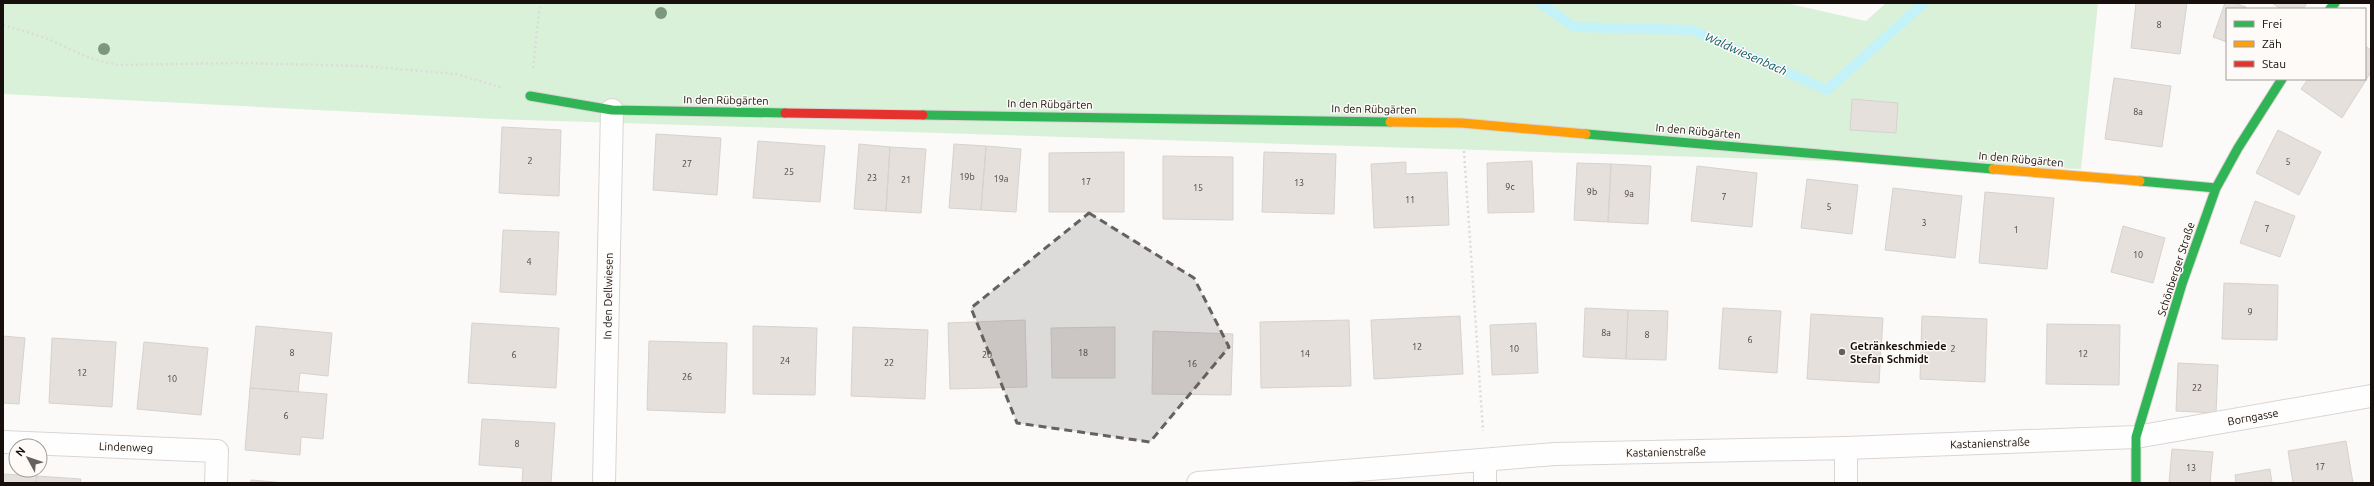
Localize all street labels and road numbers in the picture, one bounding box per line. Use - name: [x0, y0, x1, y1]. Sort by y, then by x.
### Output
- street label: In den Rübgärten: [683, 93, 769, 107]
- street label: In den Rübgärten: [1007, 97, 1093, 111]
- street label: In den Rübgärten: [1331, 102, 1417, 116]
- street label: In den Rübgärten: [1655, 121, 1741, 141]
- street label: In den Rübgärten: [1978, 149, 2064, 169]
- street label: Schönberger Straße: [2155, 220, 2197, 318]
- street label: In den Dellwiesen: [601, 252, 615, 340]
- street label: Borngasse: [2227, 407, 2279, 427]
- street label: Kastanienstraße: [1950, 436, 2030, 450]
- street label: Lindenweg: [99, 440, 153, 454]
- street label: Kastanienstraße: [1626, 445, 1706, 459]

